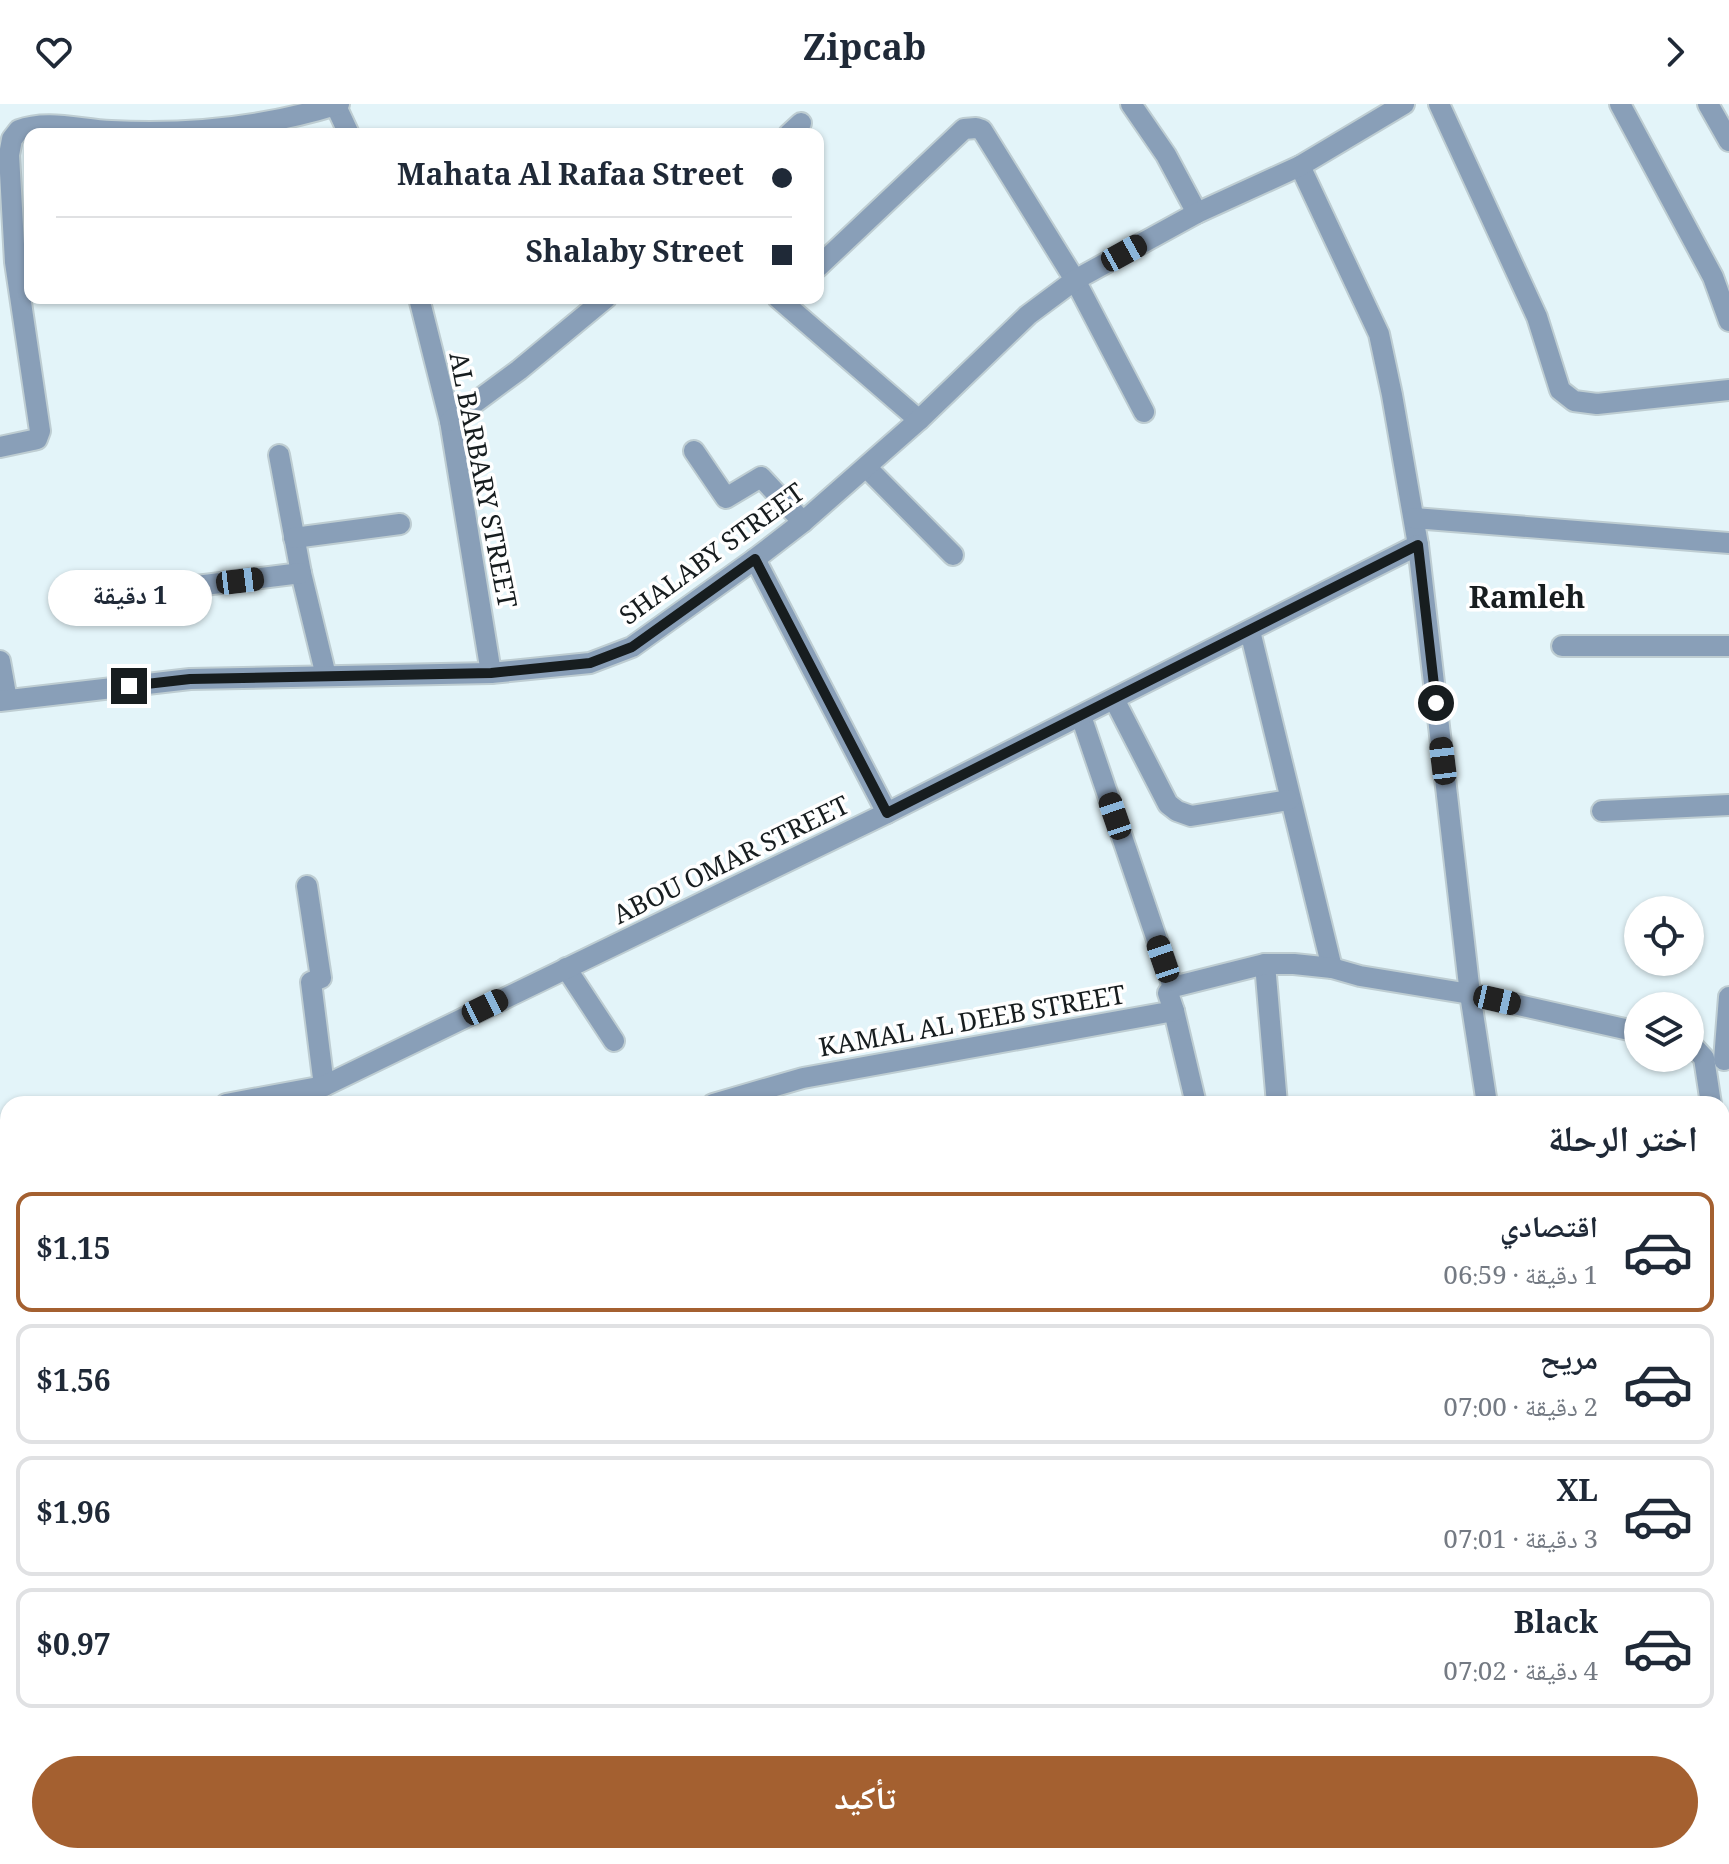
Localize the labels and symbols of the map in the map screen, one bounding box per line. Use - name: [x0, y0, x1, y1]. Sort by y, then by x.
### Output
- car: [1097, 231, 1151, 275]
- street label: AL BARBARY STREET: [434, 349, 526, 613]
- street label: SHALABY STREET: [612, 474, 816, 639]
- car: [215, 566, 265, 596]
- callout: 1 دقيقة: [47, 570, 211, 626]
- district label: Ramleh: [1469, 576, 1585, 627]
- route end: [111, 668, 147, 704]
- route start: [1418, 685, 1454, 721]
- car: [1428, 736, 1458, 786]
- street label: ABOU OMAR STREET: [606, 786, 858, 939]
- car: [1096, 789, 1134, 843]
- car: [1144, 932, 1182, 986]
- street label: KAMAL AL DEEB STREET: [816, 975, 1129, 1073]
- car: [1471, 983, 1523, 1017]
- car: [458, 986, 512, 1028]

